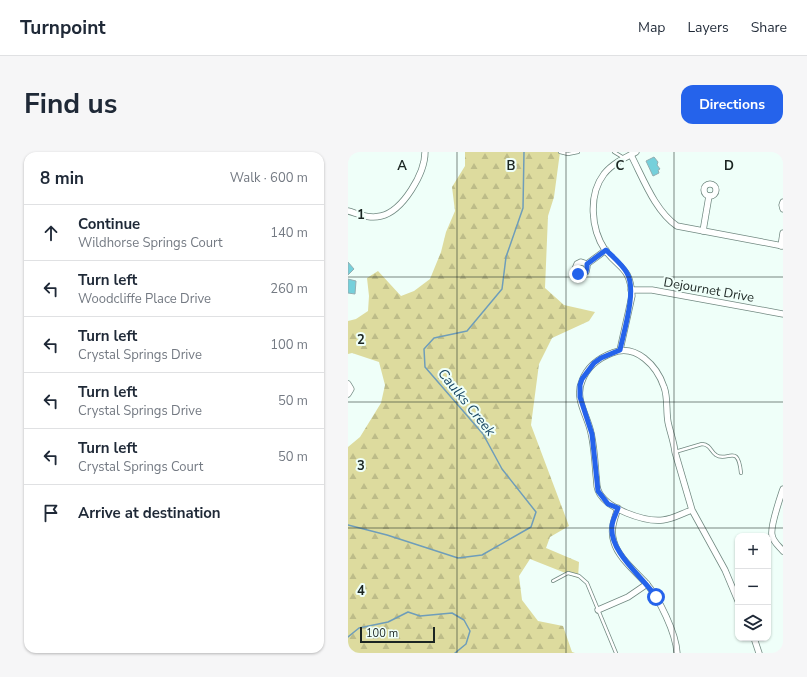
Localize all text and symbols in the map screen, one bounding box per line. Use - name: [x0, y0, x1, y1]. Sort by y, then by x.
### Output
- text: Turnpoint: [20, 15, 106, 41]
- text: Map: [638, 18, 665, 37]
- text: Layers: [687, 18, 729, 37]
- text: Share: [751, 18, 787, 37]
- text: Find us: [24, 85, 118, 123]
- button: Directions: [681, 85, 783, 124]
- text: A: [397, 157, 407, 175]
- text: B: [507, 157, 516, 175]
- text: C: [616, 157, 625, 175]
- text: D: [724, 157, 734, 175]
- text: 8 min: [40, 167, 84, 190]
- text: Walk · 600 m: [230, 169, 308, 187]
- text: 1: [357, 206, 365, 224]
- text: Continue: [78, 214, 140, 234]
- icon: ahead: [40, 222, 62, 244]
- text: 140 m: [270, 224, 308, 242]
- text: Wildhorse Springs Court: [78, 234, 223, 252]
- route end: [569, 265, 587, 283]
- text: Turn left: [78, 270, 137, 290]
- street label: Dejournet Drive: [662, 273, 756, 307]
- icon: left: [40, 278, 62, 300]
- text: 260 m: [270, 280, 308, 298]
- text: Woodcliffe Place Drive: [78, 290, 211, 308]
- text: Turn left: [78, 326, 137, 346]
- text: 2: [357, 331, 365, 349]
- icon: left: [40, 334, 62, 356]
- text: 100 m: [270, 336, 308, 354]
- text: Crystal Springs Drive: [78, 346, 202, 364]
- water label: Caulks Creek: [433, 364, 500, 441]
- text: Turn left: [78, 382, 137, 402]
- icon: left: [40, 390, 62, 412]
- text: 50 m: [278, 392, 308, 410]
- text: Crystal Springs Drive: [78, 402, 202, 420]
- text: Turn left: [78, 438, 137, 458]
- icon: left: [40, 446, 62, 468]
- text: 50 m: [278, 448, 308, 466]
- text: 3: [357, 457, 365, 475]
- text: Crystal Springs Court: [78, 458, 203, 476]
- icon: arrive: [40, 502, 62, 524]
- text: Arrive at destination: [78, 503, 221, 523]
- map controls: [735, 533, 771, 641]
- button: +: [735, 533, 771, 569]
- button: −: [735, 569, 771, 605]
- text: 4: [357, 582, 365, 600]
- route start: [647, 588, 665, 606]
- button: layers: [735, 605, 771, 641]
- scale bar: [360, 625, 435, 644]
- text: 100 m: [366, 626, 398, 641]

